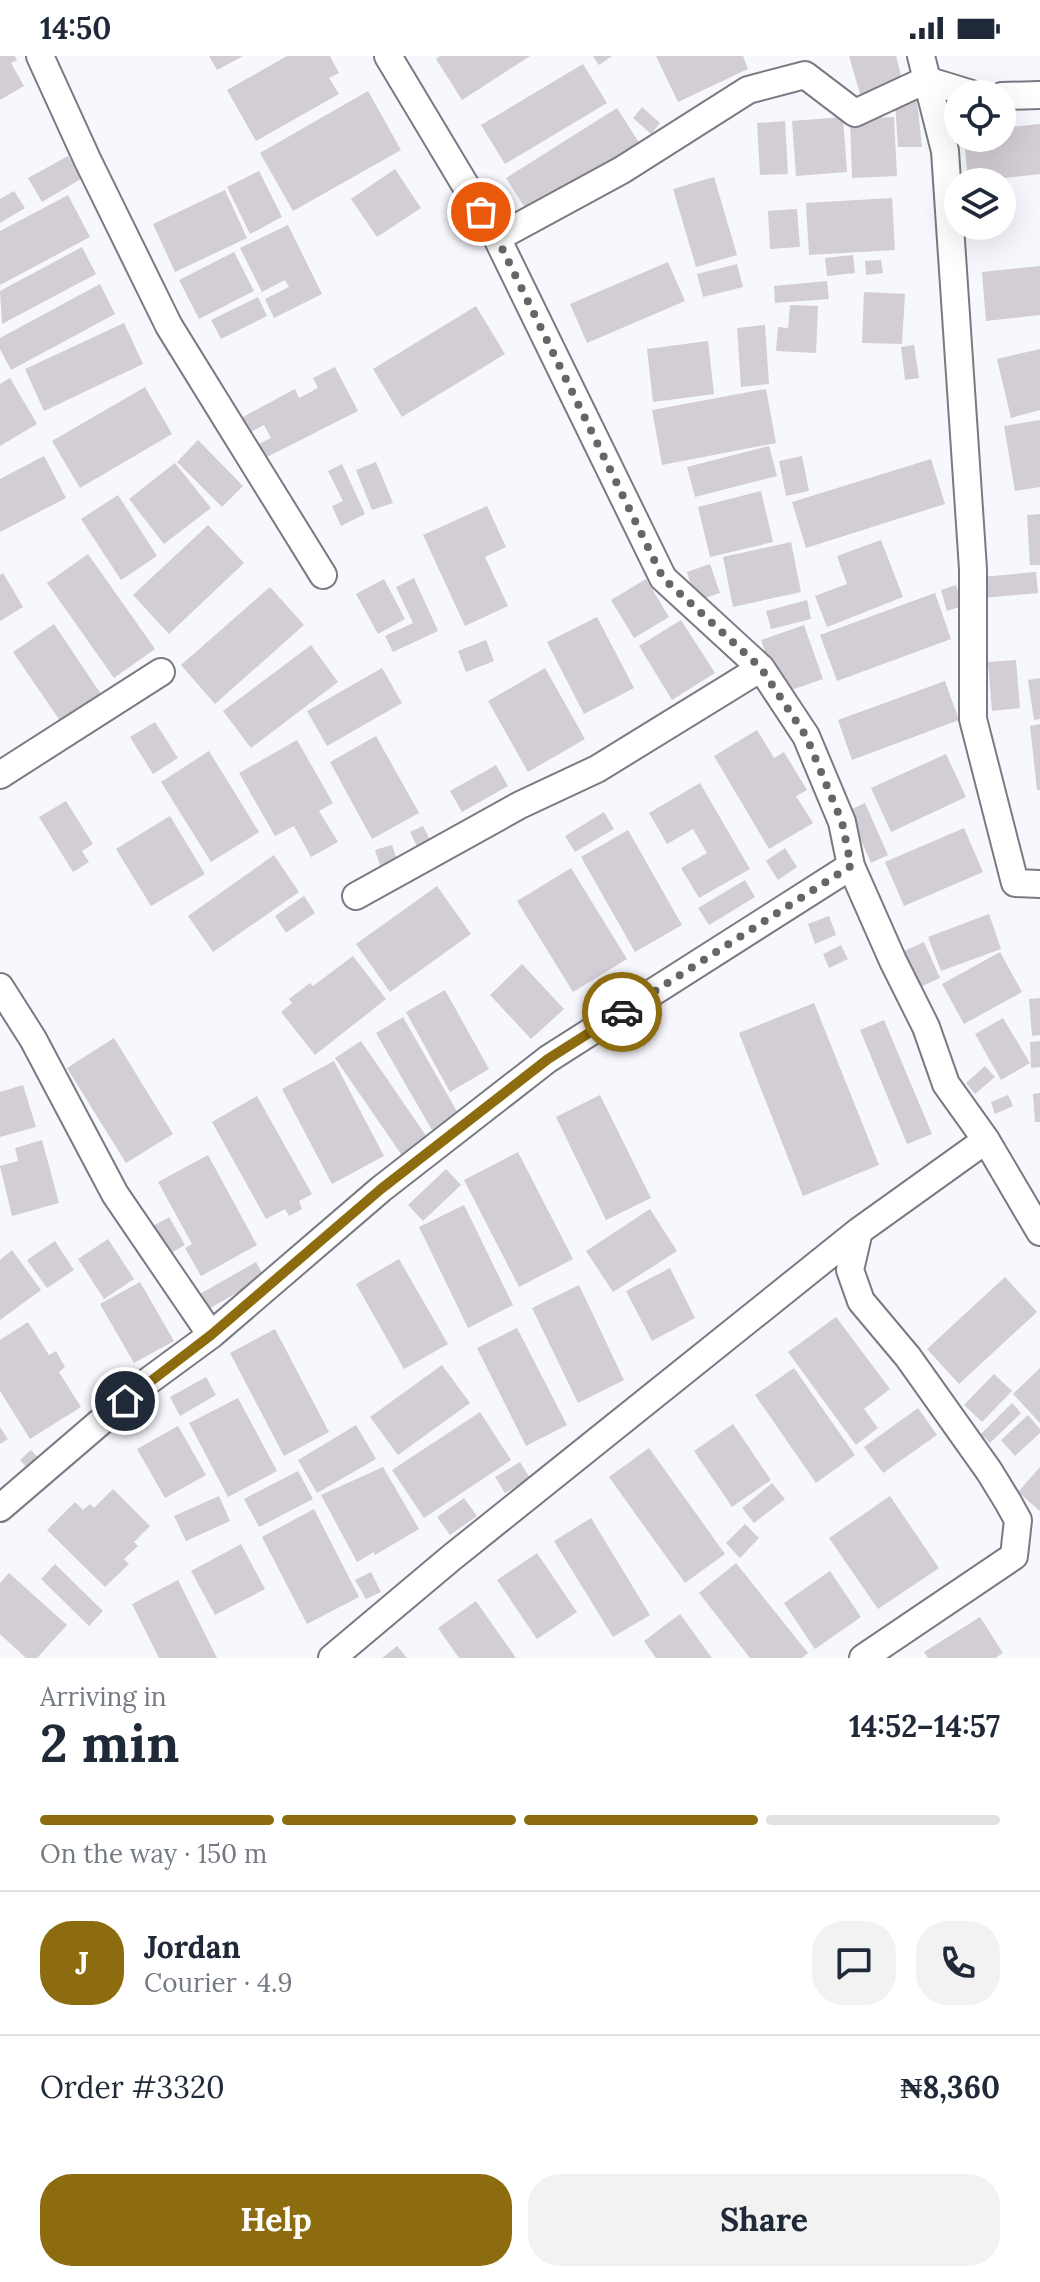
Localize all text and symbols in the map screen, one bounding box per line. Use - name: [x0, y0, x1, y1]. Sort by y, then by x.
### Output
- text: 14:50: [40, 9, 111, 47]
- map controls: [944, 80, 1016, 240]
- button: locate: [944, 80, 1016, 152]
- button: layers: [944, 168, 1016, 240]
- pin: [447, 178, 515, 246]
- icon: bag: [459, 190, 503, 234]
- courier: [582, 972, 662, 1052]
- icon: car: [600, 990, 644, 1034]
- pin: [91, 1367, 159, 1435]
- icon: home: [103, 1379, 147, 1423]
- text: Arriving in: [40, 1680, 167, 1713]
- text: 14:52–14:57: [849, 1707, 1000, 1745]
- text: 2 min: [40, 1710, 179, 1776]
- text: On the way · 150 m: [40, 1837, 267, 1870]
- button: chat: [812, 1921, 896, 2005]
- button: phone: [916, 1921, 1000, 2005]
- text: Jordan: [144, 1928, 241, 1966]
- text: J: [75, 1944, 89, 1982]
- text: Courier · 4.9: [144, 1966, 293, 1999]
- text: Order #3320: [40, 2068, 225, 2106]
- text: ₦8,360: [901, 2068, 1000, 2106]
- button: Help: [40, 2174, 512, 2266]
- button: Share: [528, 2174, 1000, 2266]

